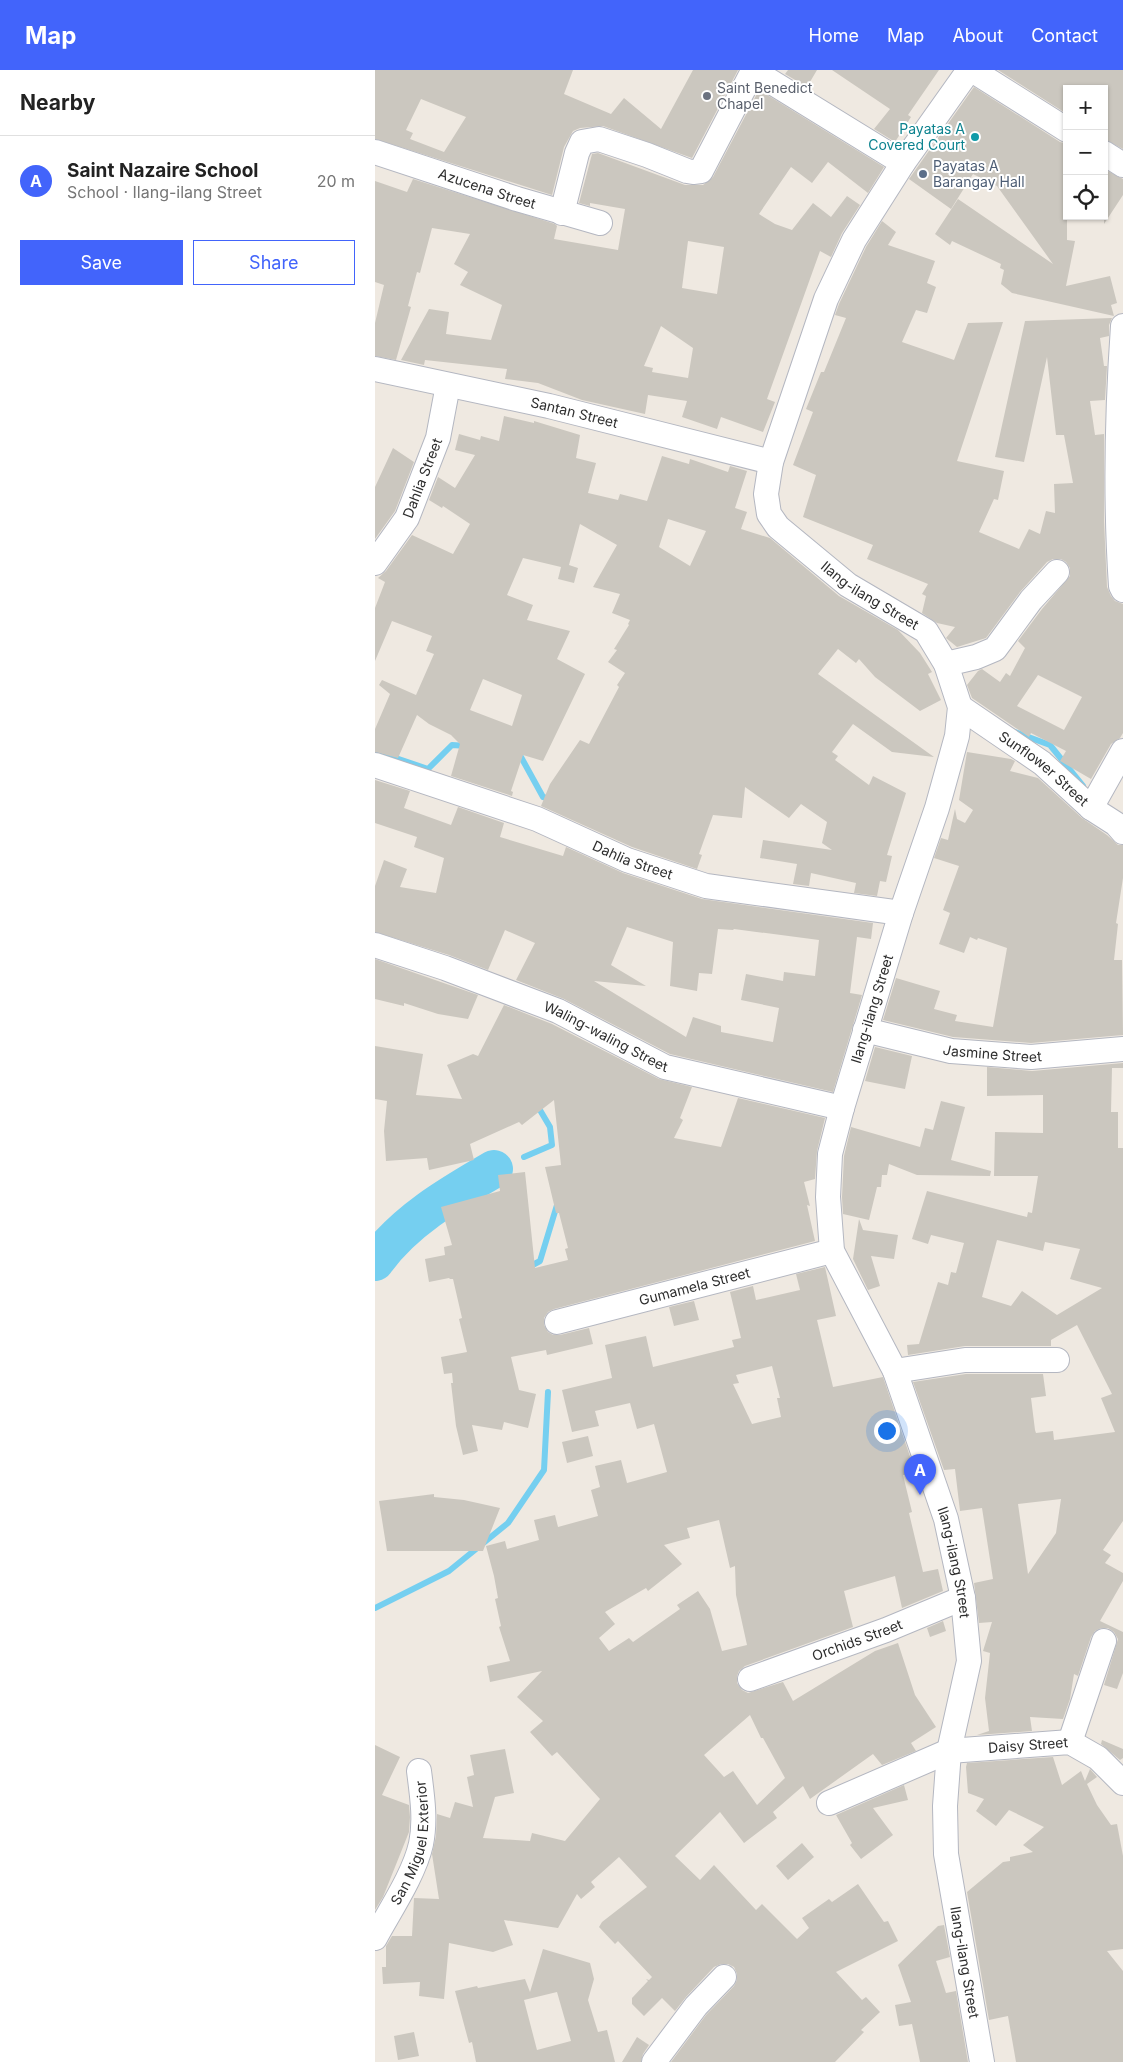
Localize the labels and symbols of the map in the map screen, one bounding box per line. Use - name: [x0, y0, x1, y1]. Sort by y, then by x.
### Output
- place label: Saint Benedict Chapel: [717, 79, 813, 112]
- marker: Saint Benedict Chapel: [701, 90, 713, 102]
- place label: Payatas A Covered Court: [868, 120, 965, 153]
- marker: Payatas A Covered Court: [969, 131, 981, 143]
- place label: Payatas A Barangay Hall: [933, 157, 1025, 190]
- street label: Azucena Street: [436, 165, 538, 212]
- marker: Payatas A Barangay Hall: [917, 168, 929, 180]
- street label: Santan Street: [529, 393, 620, 431]
- street label: Dahlia Street: [399, 435, 445, 520]
- street label: Ilang-ilang Street: [818, 557, 922, 633]
- street label: Sunflower Street: [996, 727, 1093, 810]
- street label: Dahlia Street: [590, 837, 675, 883]
- street label: Ilang-ilang Street: [847, 952, 896, 1065]
- street label: Waling-waling Street: [542, 997, 670, 1075]
- street label: Jasmine Street: [941, 1040, 1043, 1065]
- street label: Gumamela Street: [637, 1263, 752, 1309]
- your location: [874, 1418, 900, 1444]
- pin: A: [904, 1454, 936, 1495]
- street label: Ilang-ilang Street: [934, 1504, 974, 1619]
- street label: Orchids Street: [810, 1615, 905, 1664]
- street label: Daisy Street: [987, 1733, 1069, 1756]
- street label: San Miguel Exterior: [387, 1780, 431, 1908]
- street label: Ilang-ilang Street: [947, 1905, 983, 2020]

